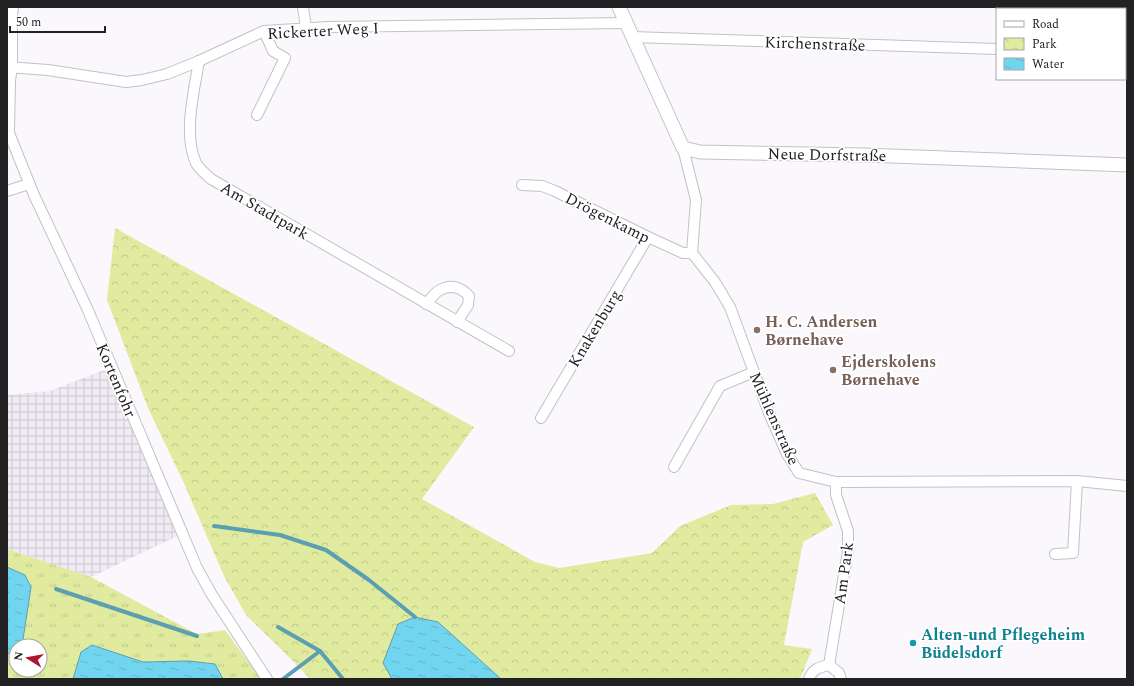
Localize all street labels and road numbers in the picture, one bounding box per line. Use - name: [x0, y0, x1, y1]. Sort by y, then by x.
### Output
- street label: Rickerter Weg I: [267, 16, 380, 46]
- street label: Kirchenstraße: [764, 30, 866, 58]
- street label: Neue Dorfstraße: [767, 142, 886, 168]
- street label: Am Stadtpark: [216, 176, 313, 246]
- street label: Drögenkamp: [561, 186, 654, 250]
- street label: Knakenburg: [562, 285, 628, 372]
- street label: Kortenfohr: [90, 340, 142, 421]
- street label: Mühlenstraße: [743, 368, 805, 469]
- street label: Am Park: [828, 540, 860, 606]

